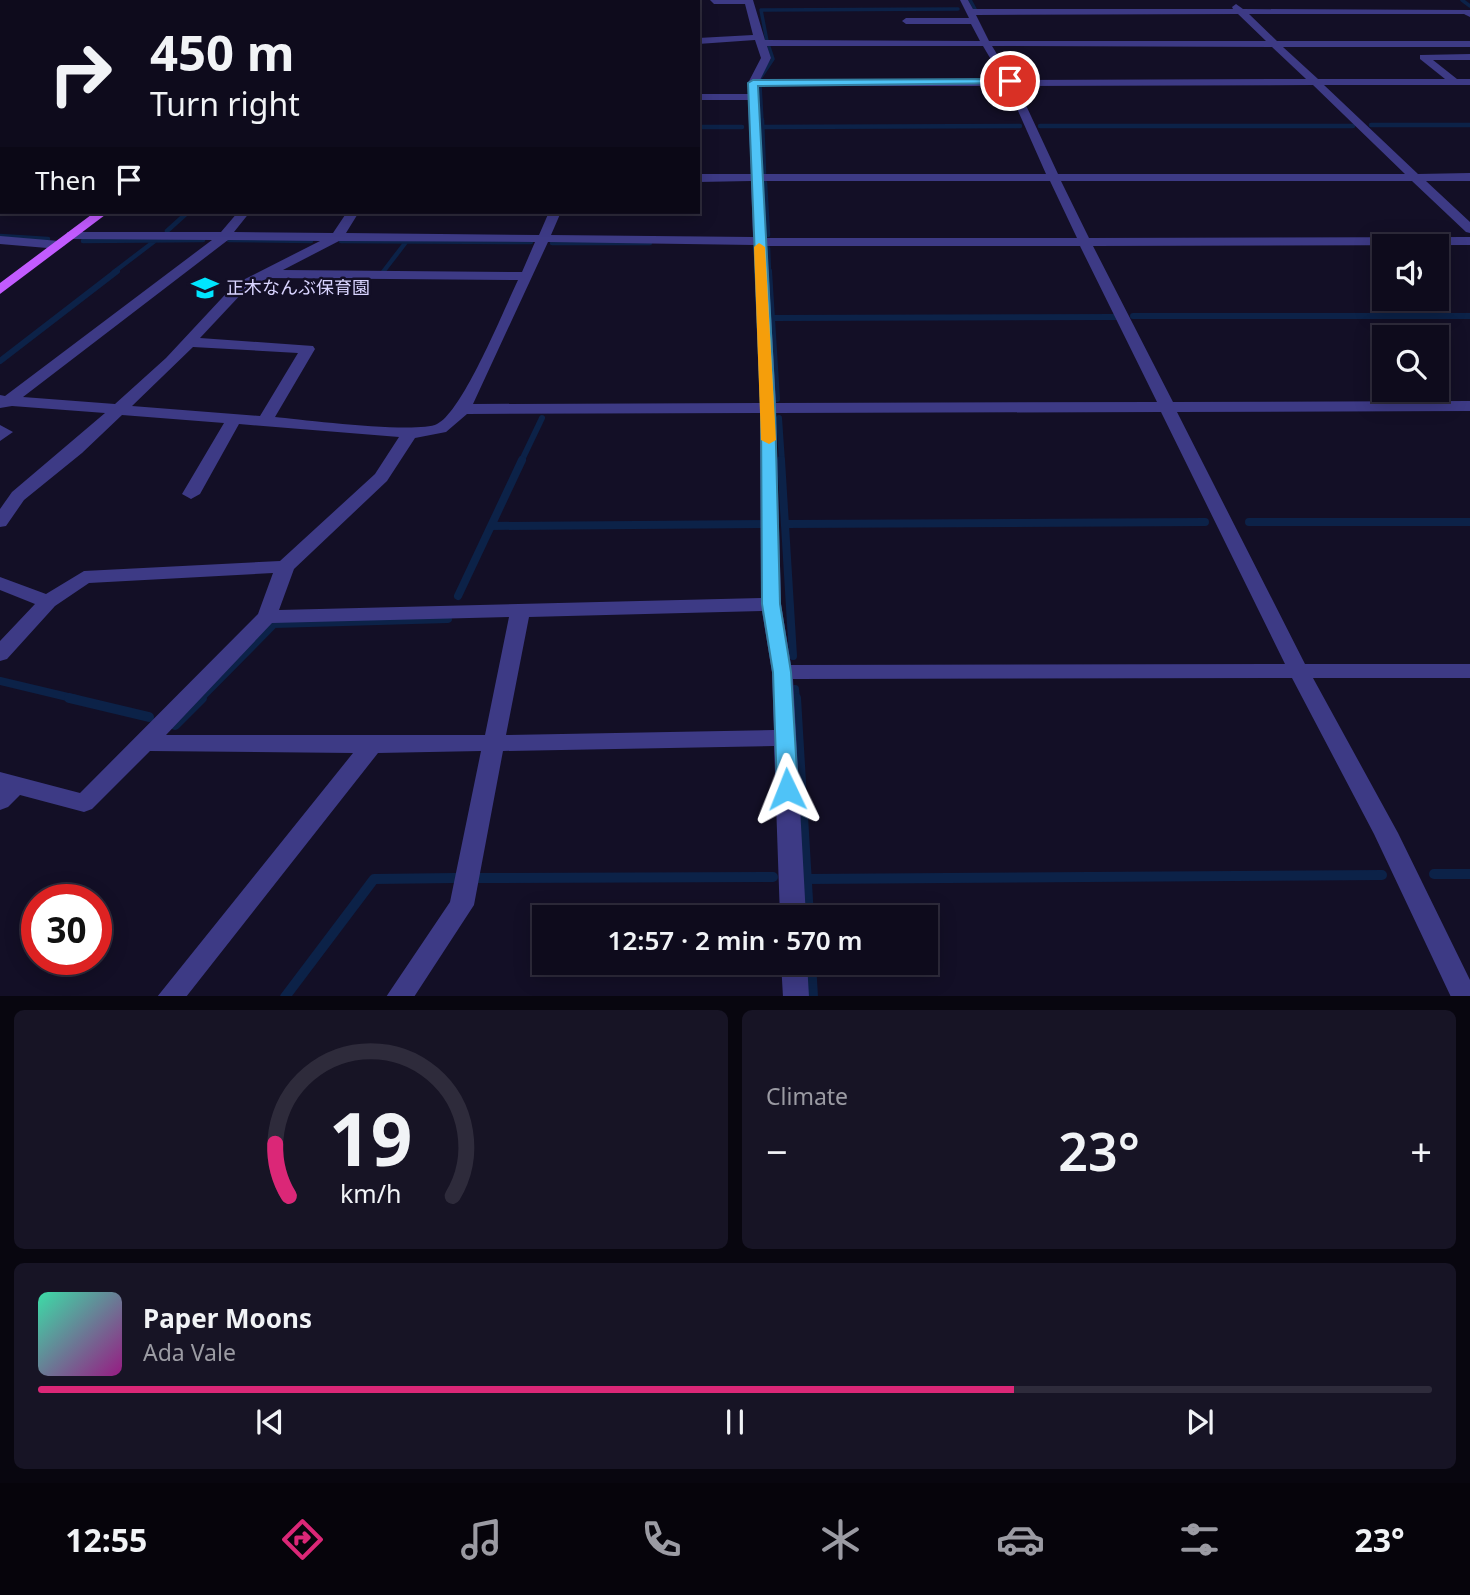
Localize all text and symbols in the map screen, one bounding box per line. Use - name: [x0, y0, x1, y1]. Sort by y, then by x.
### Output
- text: 450 m: [150, 19, 295, 85]
- icon: right: [35, 28, 126, 119]
- pin: [980, 51, 1040, 111]
- icon: arrive: [991, 62, 1029, 100]
- text: Turn right: [150, 82, 300, 125]
- icon: arrive: [110, 161, 148, 199]
- text: Then: [35, 162, 96, 198]
- map controls: [1372, 234, 1449, 402]
- button: sound: [1372, 234, 1449, 311]
- school or university icon: 正木なんぶ保育園: [190, 273, 220, 303]
- place label: 正木なんぶ保育園: [226, 275, 370, 299]
- button: search: [1372, 325, 1449, 402]
- position arrow: [750, 752, 824, 826]
- speed limit sign: 30: [21, 884, 112, 975]
- text: 12:57 · 2 min · 570 m: [608, 922, 862, 958]
- text: Climate: [766, 1080, 848, 1112]
- text: 19: [329, 1088, 413, 1187]
- text: 23°: [1058, 1115, 1140, 1186]
- text: −: [766, 1125, 788, 1177]
- text: +: [1410, 1125, 1432, 1177]
- text: km/h: [340, 1175, 402, 1209]
- text: Paper Moons: [143, 1300, 312, 1336]
- text: Ada Vale: [143, 1336, 236, 1368]
- icon: previous: [251, 1403, 289, 1441]
- icon: pause: [716, 1403, 754, 1441]
- icon: next: [1181, 1403, 1219, 1441]
- icon: directions: [278, 1515, 327, 1564]
- icon: music: [457, 1515, 506, 1564]
- icon: phone: [637, 1515, 686, 1564]
- icon: climate: [816, 1515, 865, 1564]
- icon: car: [996, 1515, 1045, 1564]
- icon: filters: [1175, 1515, 1224, 1564]
- text: 12:55: [65, 1518, 147, 1561]
- text: 23°: [1355, 1518, 1405, 1561]

